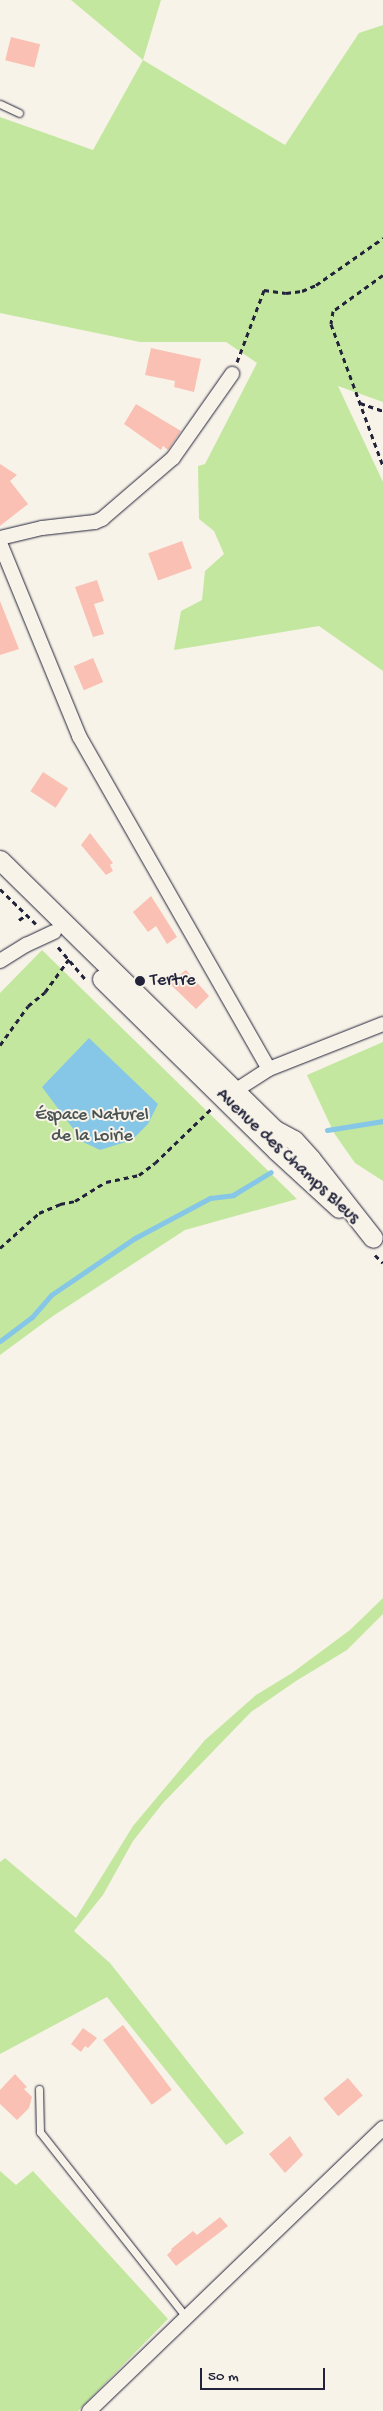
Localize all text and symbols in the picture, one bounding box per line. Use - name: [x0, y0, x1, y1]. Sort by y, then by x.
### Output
- place label: Tertre: [150, 970, 196, 992]
- marker: Tertre: [134, 975, 146, 987]
- street label: Avenue des Champs Bleus: [211, 1085, 363, 1229]
- park label: Éspace Naturel de la Loirie: [35, 1106, 149, 1148]
- scale bar: [203, 2358, 328, 2390]
- text: 50 m: [208, 2368, 239, 2386]

